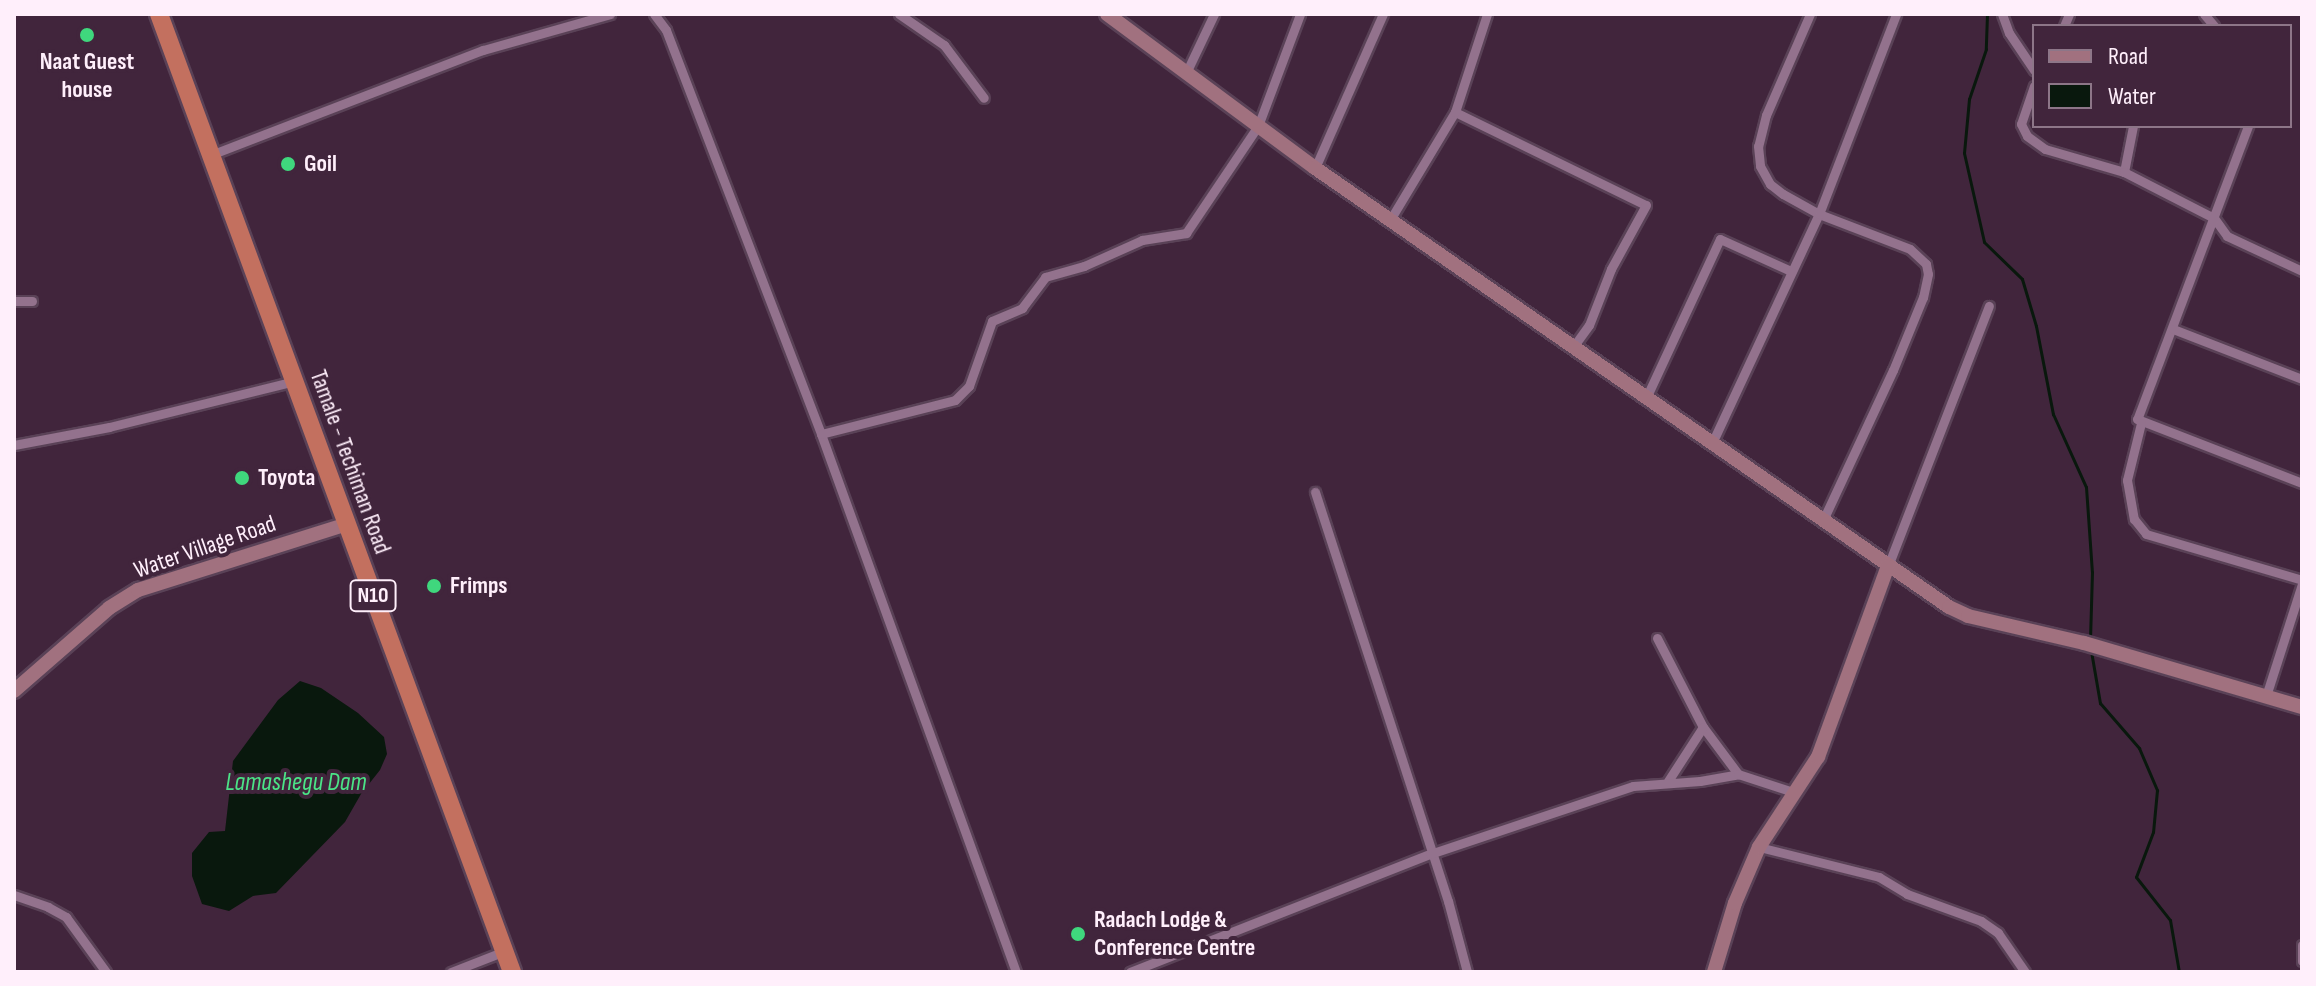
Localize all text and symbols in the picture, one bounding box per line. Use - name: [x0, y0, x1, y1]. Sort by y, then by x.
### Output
- legend: [2032, 24, 2292, 128]
- marker: Naat Guest house: [78, 26, 96, 44]
- text: Road: [2108, 42, 2148, 71]
- place label: Naat Guest house: [40, 48, 134, 104]
- text: Water: [2108, 82, 2156, 111]
- place label: Goil: [304, 150, 337, 178]
- marker: Goil: [279, 155, 297, 173]
- street label: Tamale - Techiman Road: [303, 366, 397, 558]
- place label: Toyota: [258, 464, 315, 492]
- marker: Toyota: [233, 469, 251, 487]
- street label: Water Village Road: [130, 509, 280, 585]
- place label: Frimps: [450, 572, 508, 600]
- marker: Frimps: [425, 577, 443, 595]
- road number: N10: [349, 578, 397, 614]
- water label: Lamashegu Dam: [225, 767, 367, 799]
- place label: Radach Lodge & Conference Centre: [1094, 906, 1255, 962]
- marker: Radach Lodge & Conference Centre: [1069, 925, 1087, 943]

